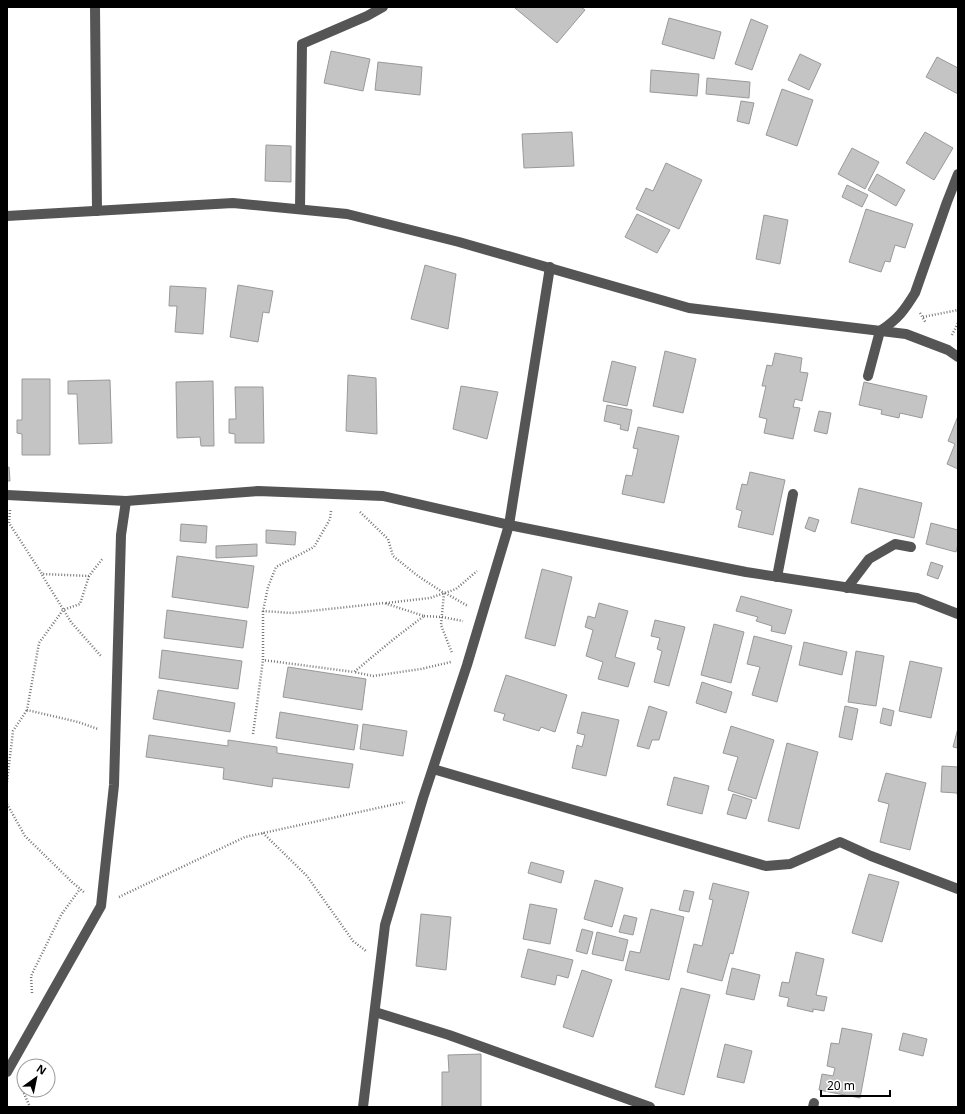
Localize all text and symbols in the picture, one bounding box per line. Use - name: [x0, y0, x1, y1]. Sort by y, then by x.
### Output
- north arrow: [16, 1058, 56, 1098]
- text: N: [34, 1060, 50, 1078]
- scale bar: [821, 1072, 890, 1098]
- text: 20 m: [827, 1077, 855, 1094]

